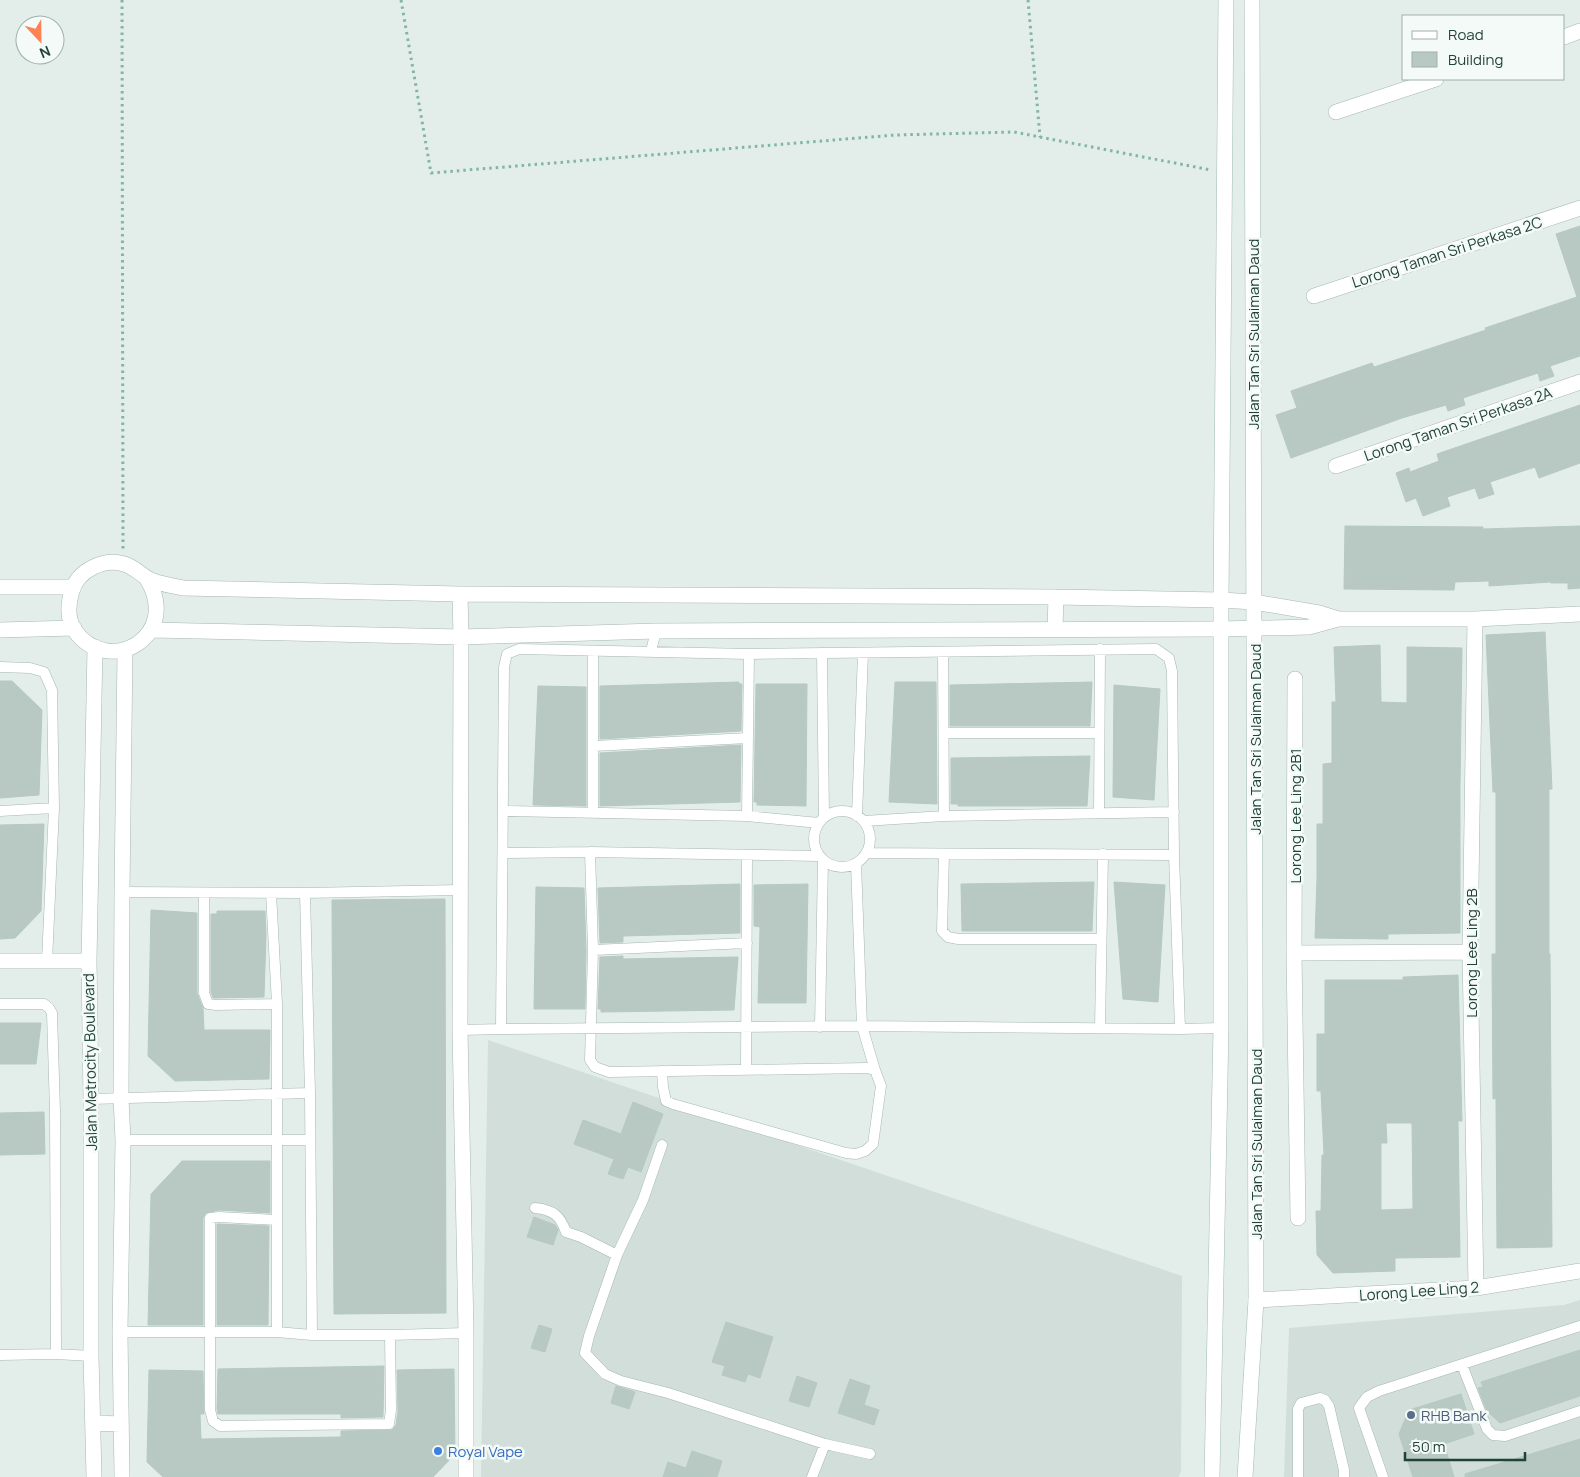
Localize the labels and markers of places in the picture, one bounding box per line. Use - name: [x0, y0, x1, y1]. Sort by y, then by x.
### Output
- place label: RHB Bank: [1421, 1405, 1487, 1426]
- marker: RHB Bank: [1405, 1409, 1417, 1421]
- place label: Royal Vape: [448, 1441, 523, 1462]
- marker: Royal Vape: [432, 1445, 444, 1457]

